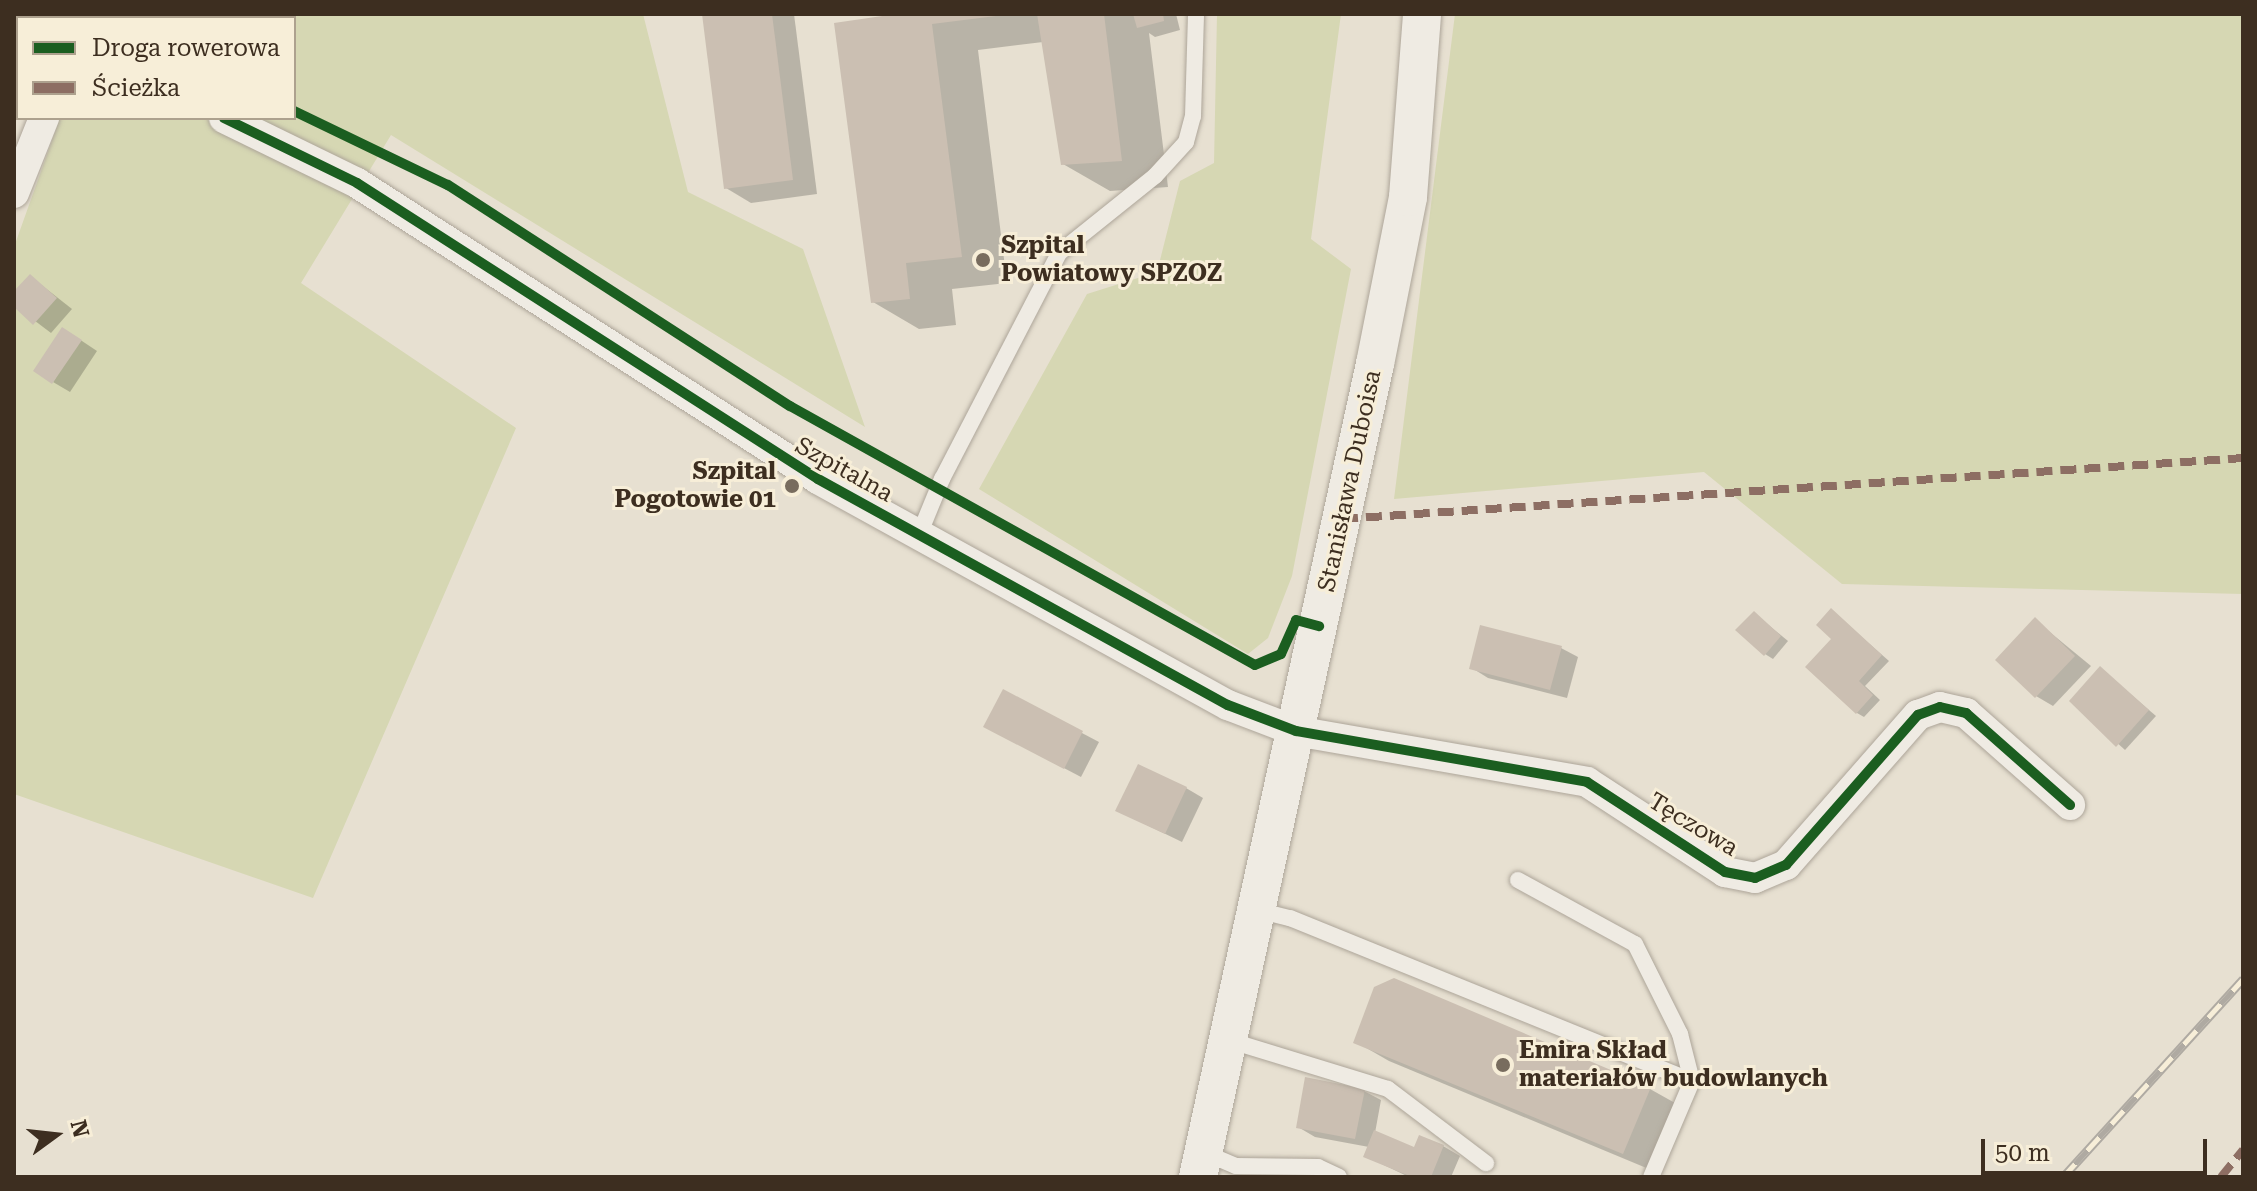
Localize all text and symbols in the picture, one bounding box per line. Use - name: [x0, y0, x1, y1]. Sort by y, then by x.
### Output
- legend: [16, 16, 296, 120]
- text: Droga rowerowa: [92, 34, 280, 62]
- text: Ścieżka: [92, 74, 180, 102]
- place label: Szpital Powiatowy SPZOZ: [1001, 232, 1222, 288]
- marker: Szpital Powiatowy SPZOZ: [972, 249, 994, 271]
- street label: Stanisława Duboisa: [1312, 368, 1388, 594]
- street label: Szpitalna: [790, 431, 898, 509]
- place label: Szpital Pogotowie 01: [615, 458, 776, 514]
- marker: Szpital Pogotowie 01: [783, 477, 801, 495]
- street label: Tęczowa: [1643, 787, 1743, 863]
- place label: Emira Skład materiałów budowlanych: [1519, 1037, 1828, 1093]
- marker: Emira Skład materiałów budowlanych: [1494, 1056, 1512, 1074]
- north arrow: [16, 1095, 96, 1175]
- text: N: [65, 1117, 94, 1140]
- scale bar: [1985, 1123, 2211, 1173]
- text: 50 m: [1995, 1139, 2050, 1167]

